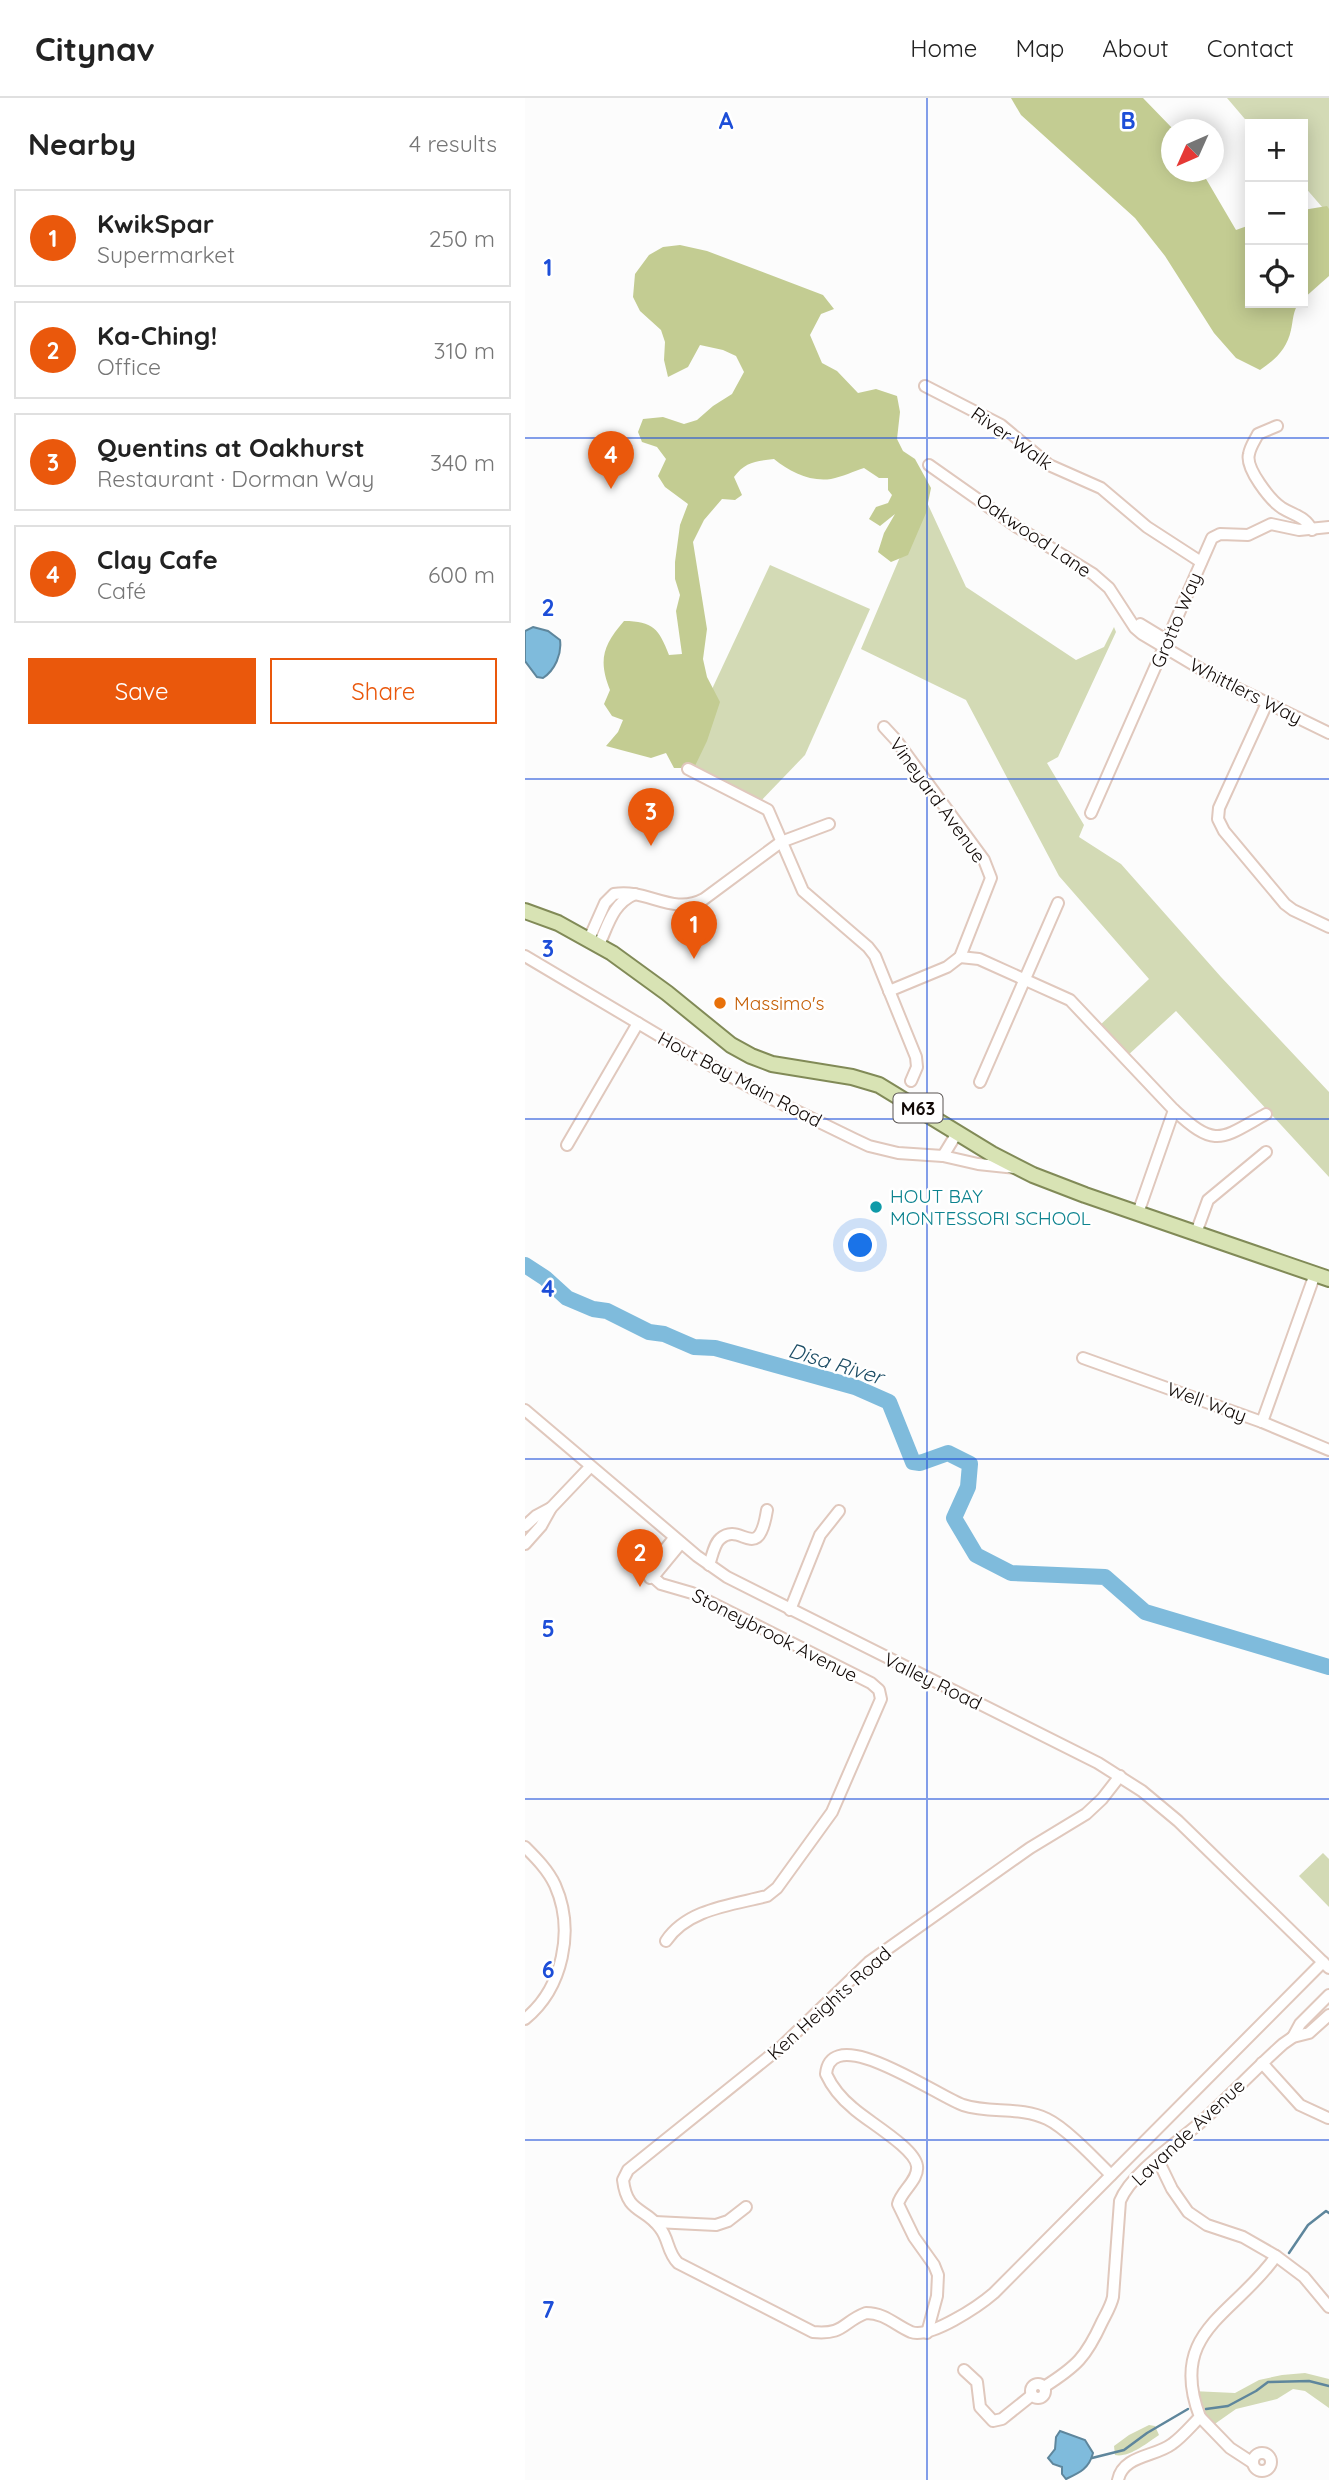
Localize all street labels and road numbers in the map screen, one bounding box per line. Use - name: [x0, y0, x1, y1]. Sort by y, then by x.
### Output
- street label: River Walk: [967, 401, 1057, 475]
- street label: Oakwood Lane: [972, 488, 1096, 582]
- street label: Grotto Way: [1145, 569, 1207, 671]
- street label: Whittlers Way: [1186, 652, 1306, 730]
- street label: Vineyard Avenue: [884, 733, 992, 867]
- street label: Hout Bay Main Road: [654, 1026, 826, 1132]
- road number: M63: [893, 1093, 943, 1122]
- street label: Well Way: [1164, 1376, 1250, 1428]
- street label: Stoneybrook Avenue: [688, 1583, 862, 1687]
- street label: Valley Road: [880, 1647, 986, 1715]
- street label: Ken Heights Road: [762, 1941, 896, 2065]
- street label: Lavande Avenue: [1126, 2073, 1250, 2191]

